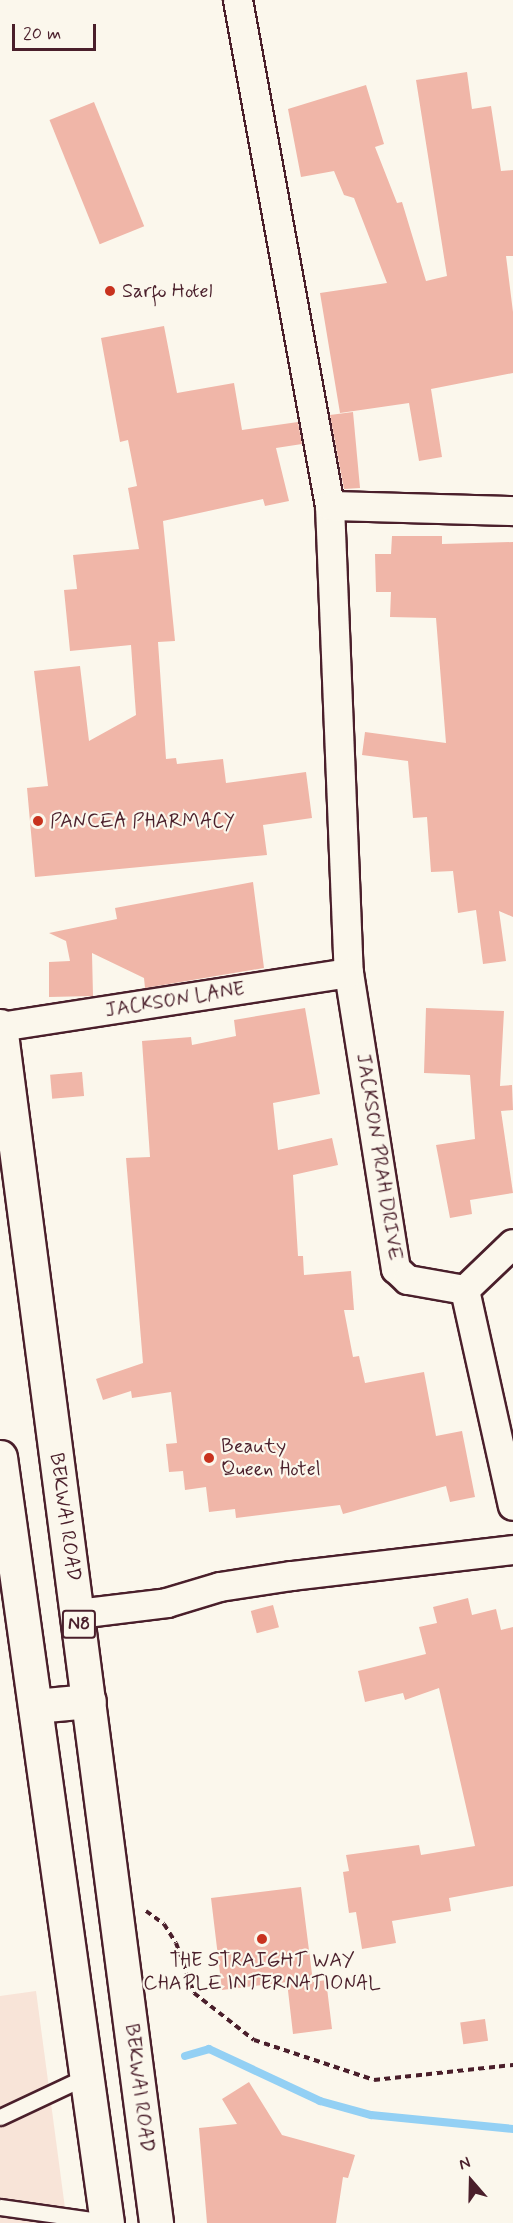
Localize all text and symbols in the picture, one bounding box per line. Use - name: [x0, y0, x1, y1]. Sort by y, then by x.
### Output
- scale bar: [15, 12, 99, 50]
- text: 20 m: [23, 22, 61, 46]
- place label: Sarfo Hotel: [122, 279, 213, 303]
- marker: Sarfo Hotel: [103, 284, 117, 298]
- place label: PANCEA PHARMACY: [50, 809, 235, 833]
- marker: PANCEA PHARMACY: [31, 814, 45, 828]
- street label: JACKSON LANE: [102, 977, 248, 1023]
- street label: JACKSON PRAH DRIVE: [351, 1051, 407, 1263]
- place label: Beauty Queen Hotel: [221, 1434, 319, 1481]
- street label: BEKWAI ROAD: [44, 1451, 86, 1583]
- marker: Beauty Queen Hotel: [202, 1451, 216, 1465]
- road number: N8: [61, 1609, 97, 1639]
- marker: THE STRAIGHT WAY CHAPLE INTERNATIONAL: [255, 1932, 269, 1946]
- place label: THE STRAIGHT WAY CHAPLE INTERNATIONAL: [137, 1948, 387, 1995]
- street label: BEKWAI ROAD: [119, 2022, 159, 2154]
- north arrow: [441, 2151, 501, 2211]
- text: N: [456, 2152, 473, 2175]

